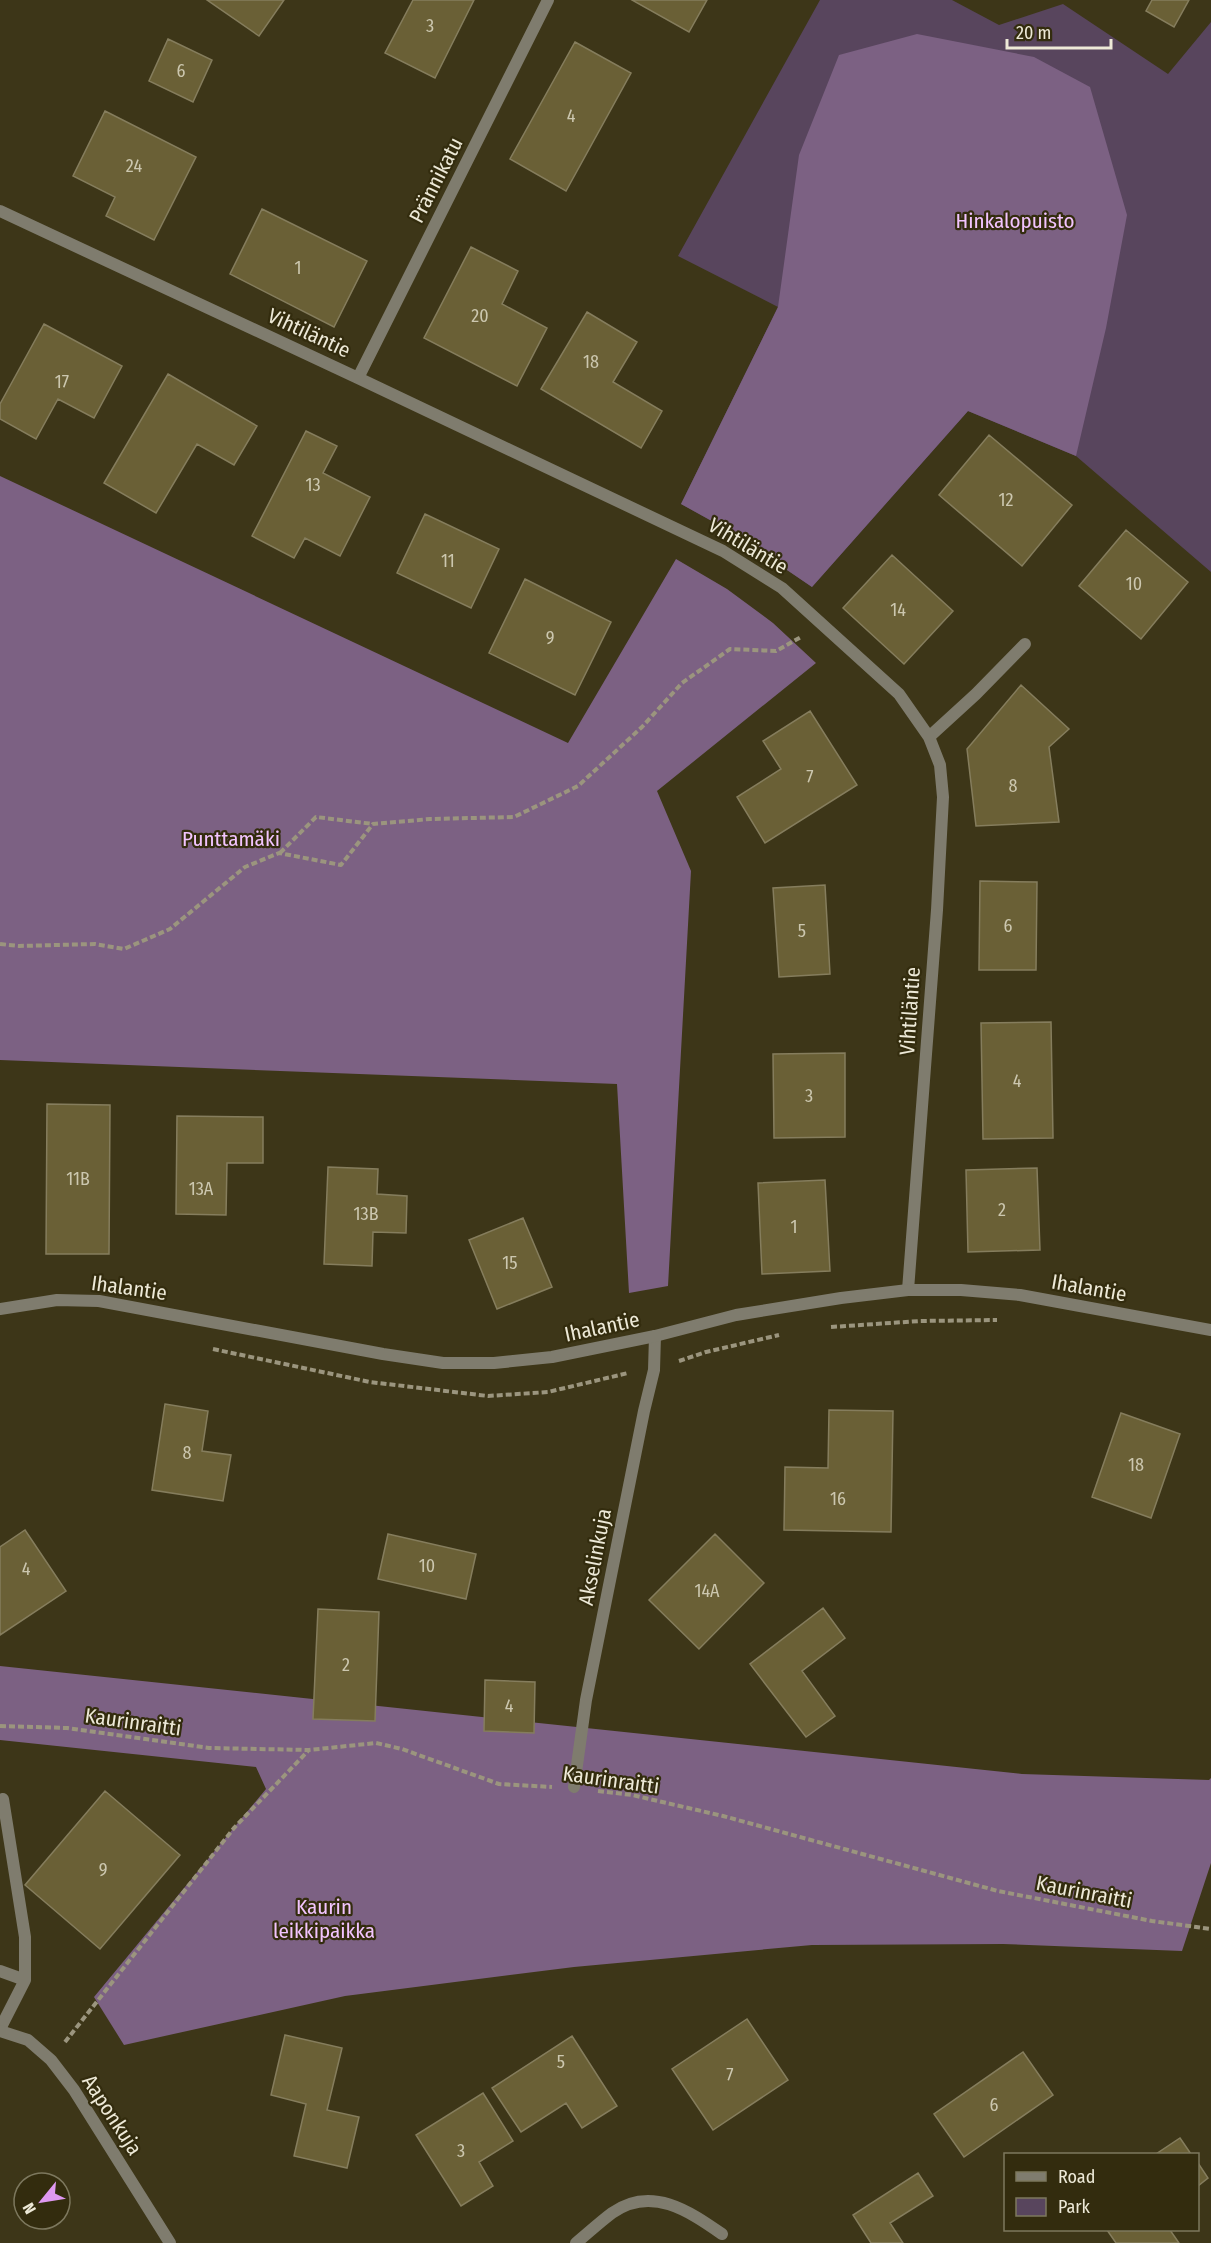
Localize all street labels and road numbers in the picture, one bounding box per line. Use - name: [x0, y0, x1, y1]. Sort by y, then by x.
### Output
- street label: Prännikatu: [403, 133, 469, 227]
- street label: Vihtiläntie: [263, 303, 355, 363]
- street label: Vihtiläntie: [703, 512, 793, 580]
- street label: Vihtiläntie: [894, 966, 926, 1056]
- street label: Ihalantie: [1049, 1269, 1129, 1307]
- street label: Ihalantie: [90, 1270, 168, 1306]
- street label: Ihalantie: [562, 1306, 642, 1348]
- street label: Akselinkuja: [573, 1506, 617, 1608]
- street label: Kaurinraitti: [83, 1702, 183, 1742]
- street label: Kaurinraitti: [561, 1760, 661, 1800]
- street label: Kaurinraitti: [1034, 1870, 1134, 1914]
- street label: Aaponkuja: [76, 2070, 148, 2160]

